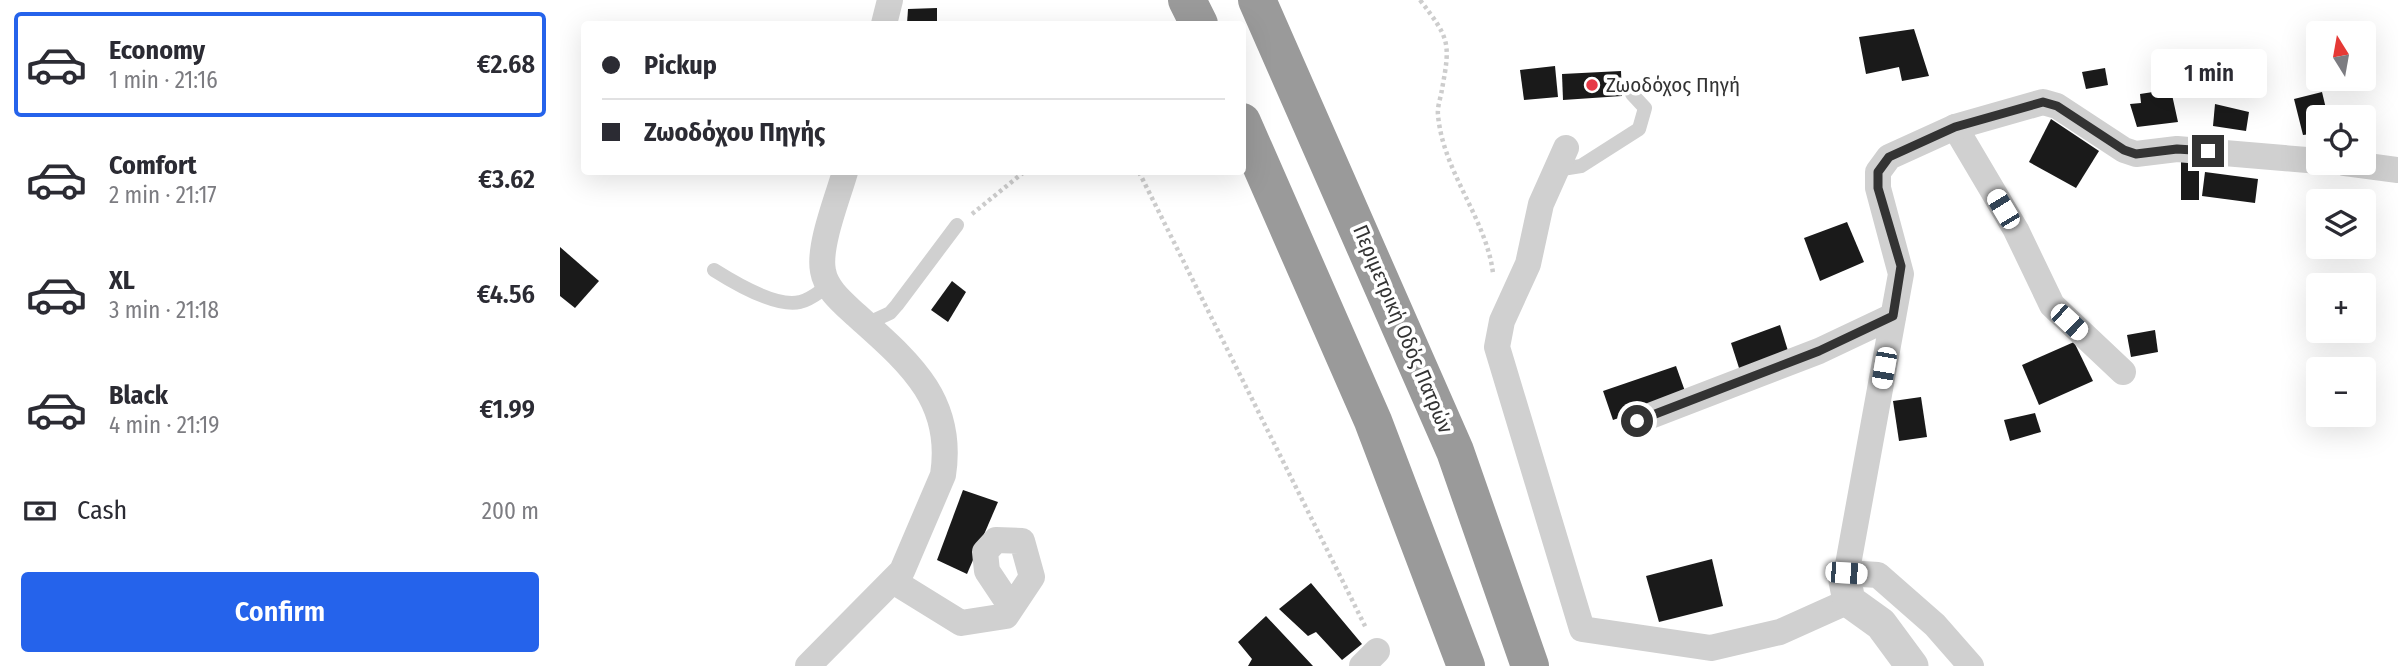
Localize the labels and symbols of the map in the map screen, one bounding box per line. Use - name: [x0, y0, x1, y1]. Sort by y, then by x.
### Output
- north arrow: [2306, 21, 2376, 91]
- callout: 1 min: [2150, 50, 2266, 99]
- place label: Ζωοδόχος Πηγή: [1606, 72, 1740, 98]
- marker: Ζωοδόχος Πηγή: [1584, 77, 1600, 93]
- route end: [2192, 135, 2224, 167]
- car: [1984, 186, 2023, 232]
- street label: Περιμετρική Οδός Πατρών: [1347, 221, 1459, 437]
- car: [2047, 300, 2092, 344]
- car: [1871, 345, 1898, 391]
- route start: [1621, 405, 1653, 437]
- car: [1825, 561, 1868, 585]

